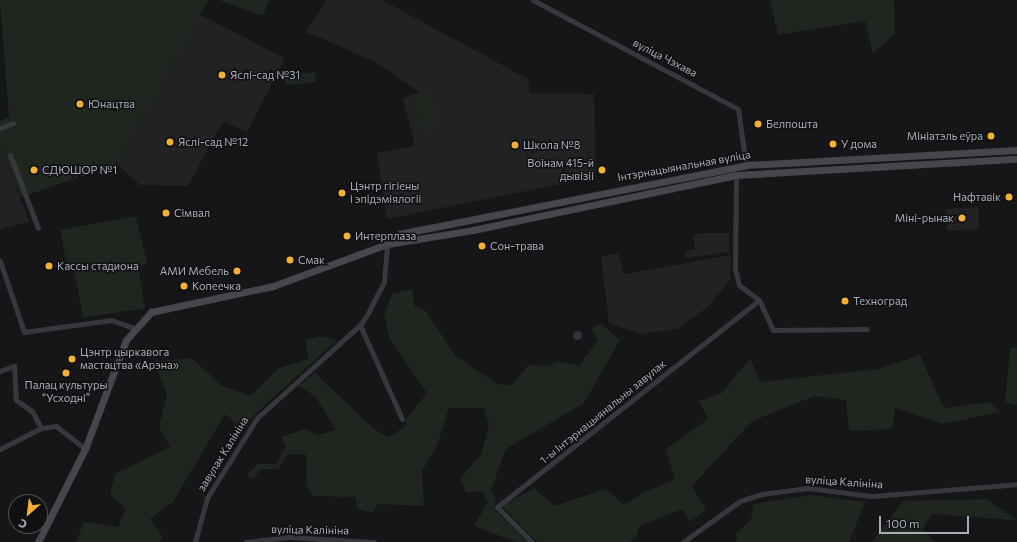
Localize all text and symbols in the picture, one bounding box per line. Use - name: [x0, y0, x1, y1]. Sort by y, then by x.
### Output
- street label: вуліца Чэхава: [631, 36, 699, 80]
- place label: Яслі-сад №31: [230, 68, 300, 82]
- marker: Яслі-сад №31: [217, 70, 227, 80]
- place label: Юнацтва: [88, 97, 135, 111]
- marker: Юнацтва: [75, 99, 85, 109]
- place label: Белпошта: [766, 117, 818, 131]
- marker: Белпошта: [753, 119, 763, 129]
- place label: Мініатэль еўра: [907, 129, 983, 143]
- marker: Мініатэль еўра: [986, 131, 996, 141]
- place label: Яслі-сад №12: [178, 135, 248, 149]
- marker: Яслі-сад №12: [165, 137, 175, 147]
- place label: У дома: [841, 137, 877, 151]
- place label: Школа №8: [523, 138, 580, 152]
- marker: У дома: [828, 139, 838, 149]
- marker: Школа №8: [510, 140, 520, 150]
- street label: Інтэрнацыянальная вуліца: [616, 148, 752, 184]
- place label: Воінам 415-й дывізіі: [527, 157, 594, 183]
- place label: СДЮШОР №1: [42, 163, 117, 177]
- marker: СДЮШОР №1: [29, 165, 39, 175]
- marker: Воінам 415-й дывізіі: [597, 165, 607, 175]
- place label: Цэнтр гігіены і эпідэміялогіі: [350, 180, 421, 206]
- marker: Цэнтр гігіены і эпідэміялогіі: [337, 188, 347, 198]
- place label: Нафтавік: [953, 190, 1001, 204]
- marker: Нафтавік: [1004, 192, 1014, 202]
- place label: Сімвал: [174, 206, 210, 220]
- marker: Сімвал: [161, 208, 171, 218]
- place label: Міні-рынак: [895, 211, 954, 225]
- marker: Міні-рынак: [957, 213, 967, 223]
- place label: Интерплаза: [355, 229, 416, 243]
- marker: Интерплаза: [342, 231, 352, 241]
- place label: Сон-трава: [490, 239, 544, 253]
- marker: Сон-трава: [477, 241, 487, 251]
- place label: Смак: [298, 253, 325, 267]
- marker: Смак: [285, 255, 295, 265]
- place label: Кассы стадиона: [57, 259, 139, 273]
- marker: Кассы стадиона: [44, 261, 54, 271]
- place label: АМИ Мебель: [160, 264, 229, 278]
- marker: АМИ Мебель: [232, 266, 242, 276]
- place label: Копеечка: [192, 279, 241, 293]
- marker: Копеечка: [179, 281, 189, 291]
- place label: Техноград: [853, 294, 907, 308]
- marker: Техноград: [840, 296, 850, 306]
- place label: Цэнтр цыркавога мастацтва «Арэна»: [80, 346, 179, 372]
- marker: Цэнтр цыркавога мастацтва «Арэна»: [67, 354, 77, 364]
- street label: 1-ы Інтэрнацыянальны завулак: [537, 357, 669, 467]
- marker: Палац культуры “Усходні”: [61, 368, 71, 378]
- place label: Палац культуры “Усходні”: [25, 379, 107, 405]
- street label: завулак Калініна: [195, 414, 251, 494]
- street label: вуліца Калініна: [805, 473, 883, 491]
- north arrow: [8, 494, 48, 534]
- scale bar: [881, 508, 971, 534]
- text: 100 m: [886, 516, 920, 530]
- text: С: [16, 517, 29, 532]
- street label: вуліца Калініна: [271, 523, 349, 537]

